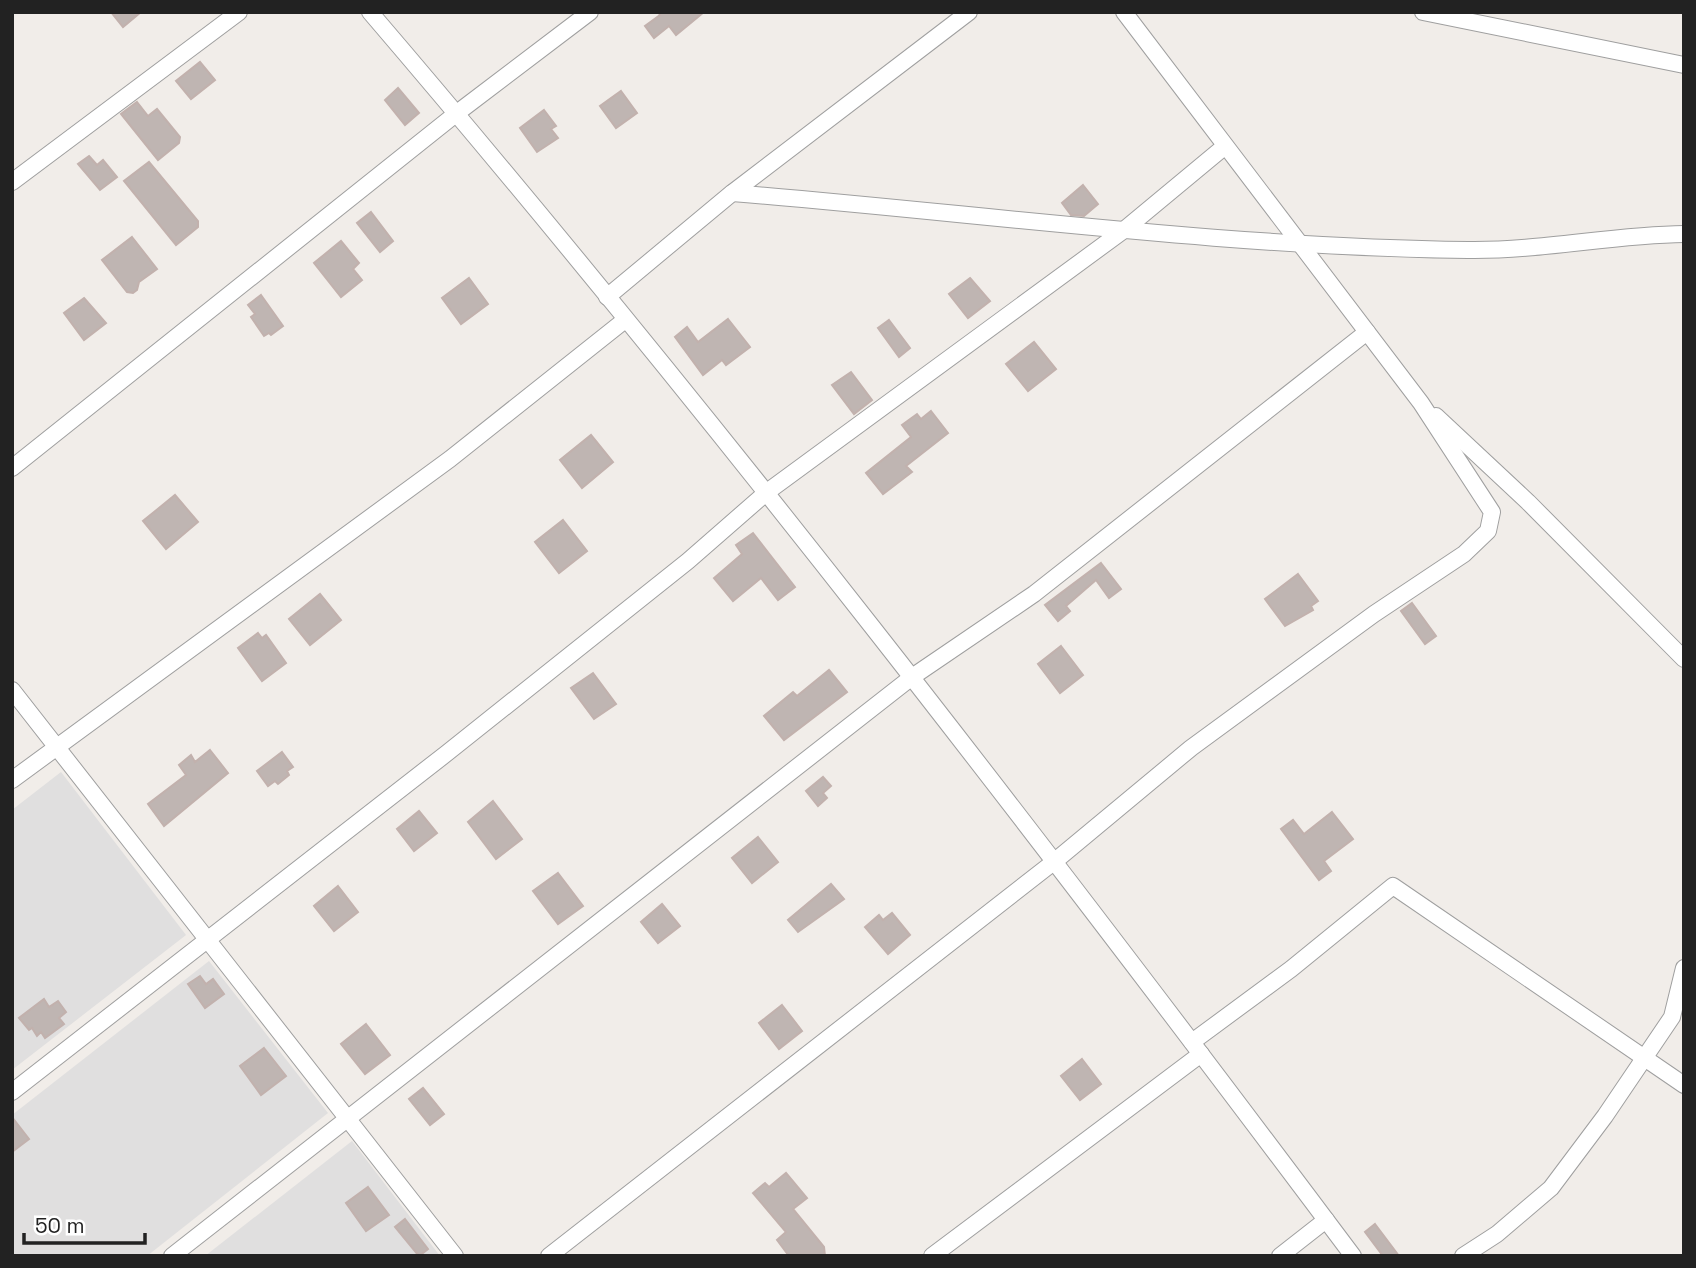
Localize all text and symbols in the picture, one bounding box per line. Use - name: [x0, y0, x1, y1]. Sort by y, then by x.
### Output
- scale bar: [24, 1202, 145, 1246]
- text: 50 m: [35, 1212, 85, 1239]

